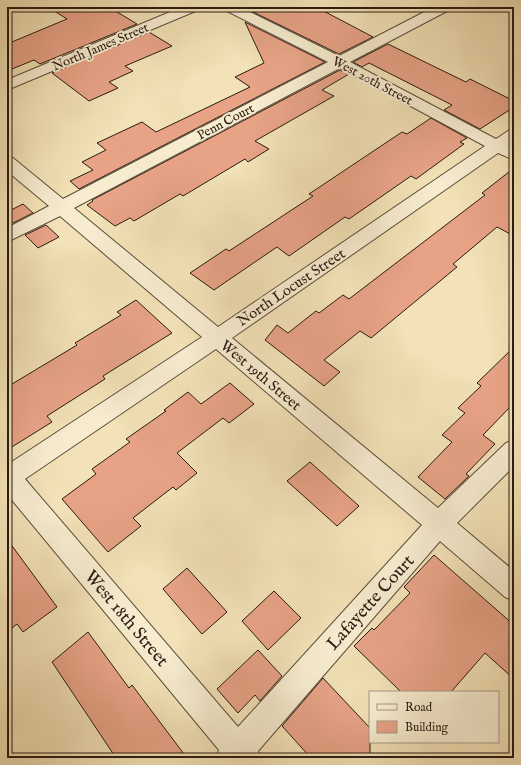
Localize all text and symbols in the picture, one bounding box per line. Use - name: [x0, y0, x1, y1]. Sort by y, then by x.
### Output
- street label: North James Street: [50, 19, 152, 75]
- street label: West 20th Street: [329, 53, 416, 110]
- street label: Penn Court: [194, 100, 258, 144]
- street label: North Locust Street: [233, 244, 349, 331]
- street label: West 19th Street: [216, 336, 305, 415]
- street label: Lafayette Court: [322, 550, 420, 656]
- street label: West 18th Street: [79, 566, 173, 672]
- legend: [369, 691, 499, 743]
- text: Road: [405, 700, 433, 715]
- text: Building: [405, 720, 449, 735]

